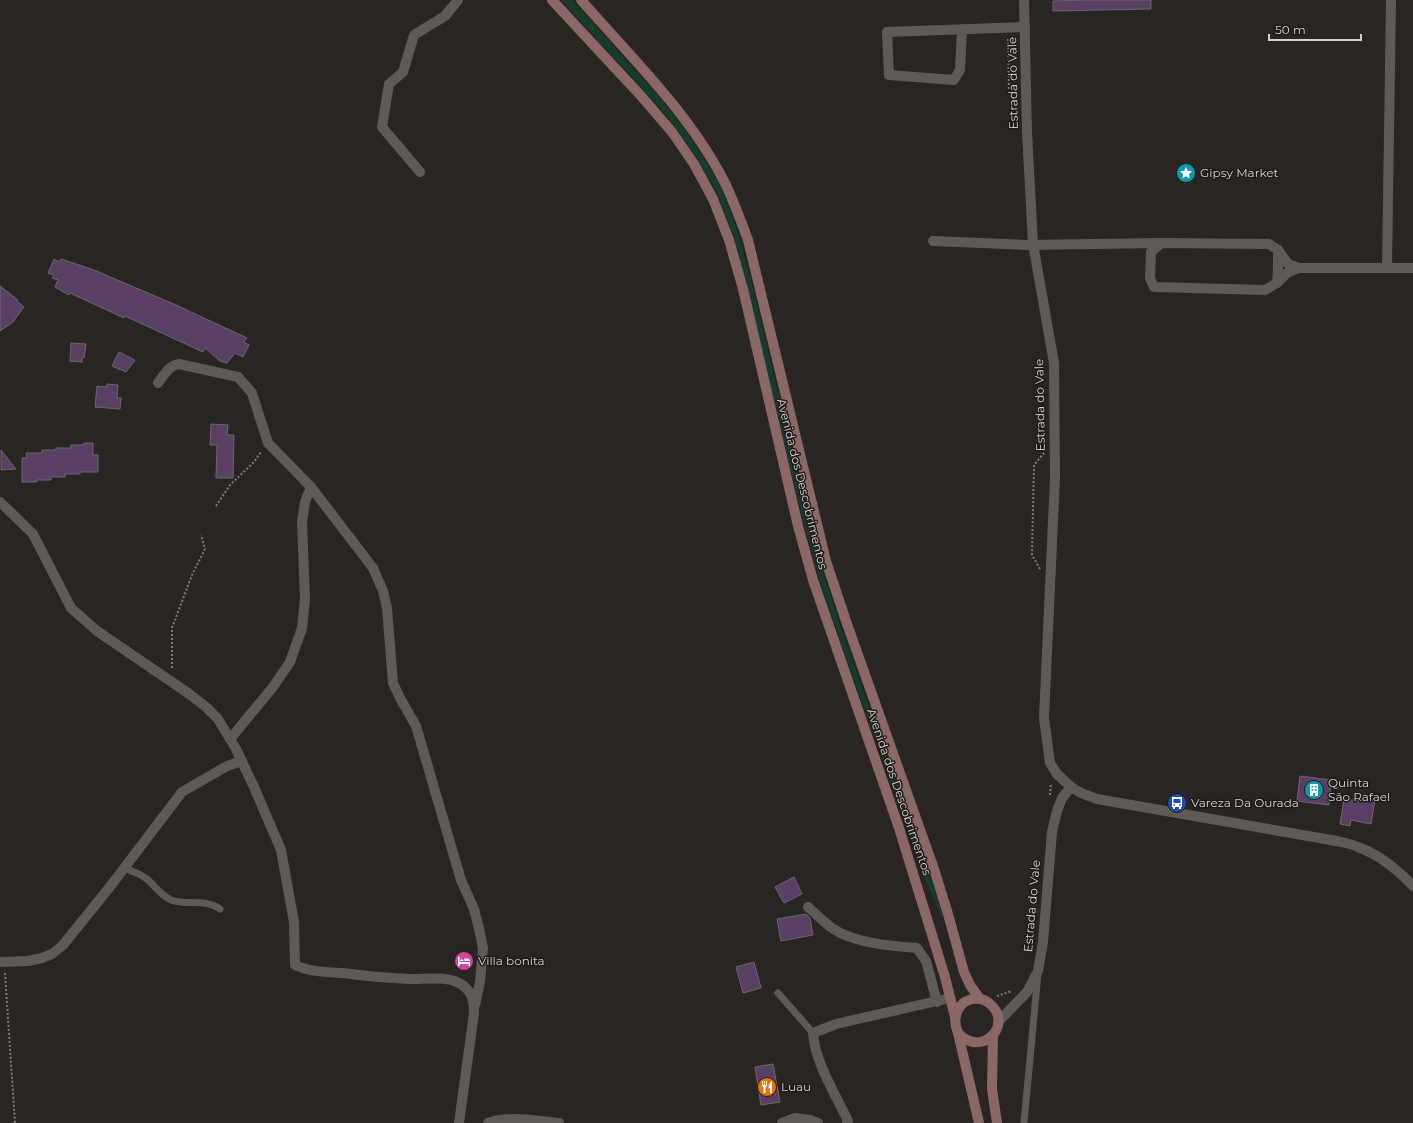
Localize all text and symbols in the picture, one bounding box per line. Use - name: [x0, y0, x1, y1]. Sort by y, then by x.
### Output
- scale bar: [1269, 16, 1361, 42]
- text: 50 m: [1275, 22, 1306, 37]
- street label: Estrada do Vale: [1004, 37, 1021, 129]
- place icon: Gipsy Market: [1175, 162, 1197, 184]
- place label: Gipsy Market: [1200, 165, 1279, 180]
- street label: Estrada do Vale: [1031, 359, 1048, 451]
- street label: Avenida dos Descobrimentos: [774, 397, 831, 571]
- street label: Avenida dos Descobrimentos: [864, 706, 935, 877]
- place label: Quinta São Rafael: [1328, 775, 1390, 804]
- building icon: Quinta São Rafael: [1303, 779, 1325, 801]
- bus stop icon: Vareza Da Ourada: [1166, 792, 1188, 814]
- place label: Vareza Da Ourada: [1191, 795, 1299, 810]
- street label: Estrada do Vale: [1020, 859, 1043, 953]
- hotel icon: Villa bonita: [453, 950, 475, 972]
- place label: Villa bonita: [478, 953, 545, 968]
- restaurant icon: Luau: [756, 1076, 778, 1098]
- place label: Luau: [781, 1079, 811, 1094]

